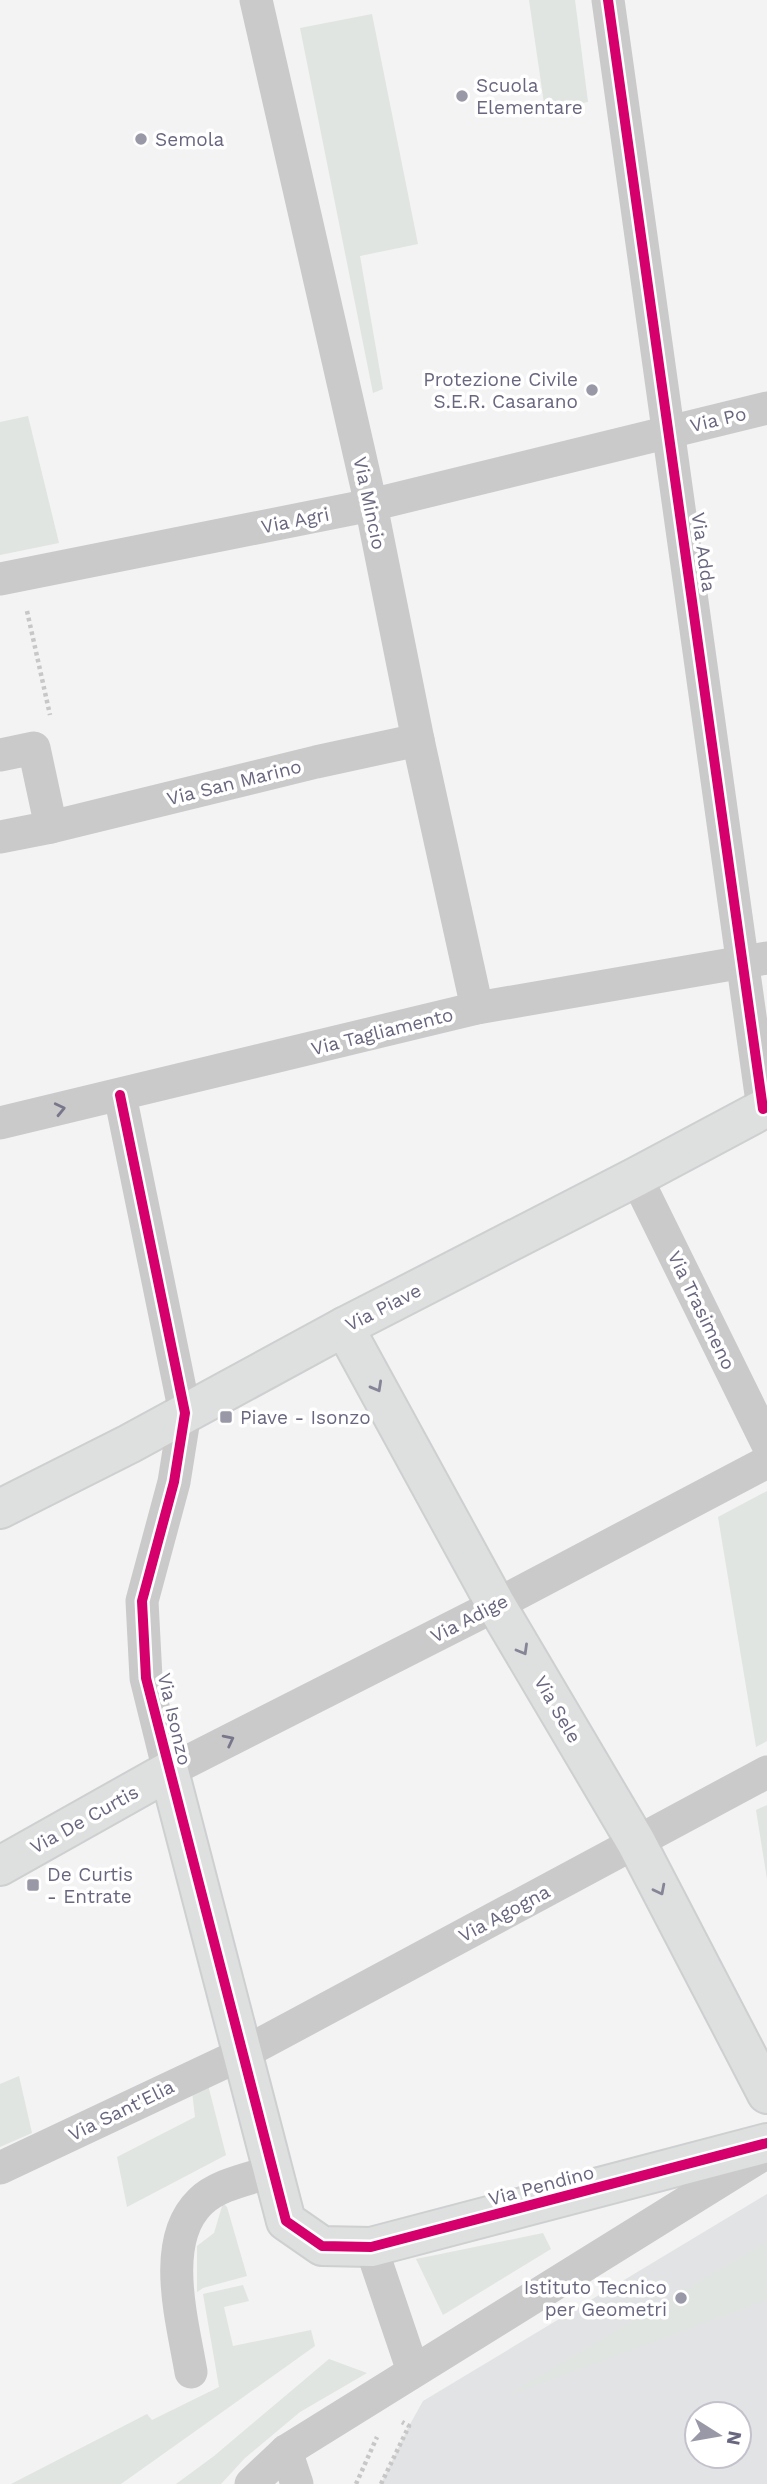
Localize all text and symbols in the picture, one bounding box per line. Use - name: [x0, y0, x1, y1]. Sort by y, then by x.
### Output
- place label: Scuola Elementare: [476, 74, 583, 119]
- marker: Scuola Elementare: [454, 88, 470, 104]
- place label: Semola: [155, 128, 224, 151]
- marker: Semola: [133, 131, 149, 147]
- place label: Protezione Civile S.E.R. Casarano: [423, 368, 578, 413]
- marker: Protezione Civile S.E.R. Casarano: [584, 382, 600, 398]
- street label: Via Po: [688, 402, 748, 437]
- street label: Via Mincio: [348, 455, 391, 552]
- street label: Via Agri: [259, 503, 331, 538]
- street label: Via Adda: [687, 511, 721, 594]
- street label: Via San Marino: [164, 755, 304, 810]
- street label: Via Tagliamento: [309, 1003, 456, 1060]
- one-way arrow: [54, 1103, 66, 1117]
- street label: Via Trasimeno: [663, 1247, 740, 1373]
- street label: Via Piave: [341, 1279, 425, 1336]
- one-way arrow: [369, 1379, 382, 1392]
- place label: Piave - Isonzo: [240, 1406, 371, 1429]
- marker: Piave - Isonzo: [218, 1409, 234, 1425]
- street label: Via Adige: [427, 1589, 512, 1648]
- one-way arrow: [515, 1643, 528, 1655]
- street label: Via Isonzo: [153, 1671, 196, 1768]
- street label: Via Sele: [529, 1671, 586, 1747]
- one-way arrow: [222, 1734, 234, 1748]
- street label: Via De Curtis: [26, 1780, 142, 1859]
- place label: De Curtis - Entrate: [47, 1863, 133, 1908]
- marker: De Curtis - Entrate: [25, 1877, 41, 1893]
- street label: Via Agogna: [455, 1880, 554, 1947]
- one-way arrow: [652, 1883, 666, 1895]
- street label: Via Sant'Elia: [65, 2075, 178, 2146]
- street label: Via Pendino: [486, 2160, 596, 2211]
- place label: Istituto Tecnico per Geometri: [524, 2276, 667, 2321]
- marker: Istituto Tecnico per Geometri: [673, 2290, 689, 2306]
- north arrow: [683, 2400, 753, 2470]
- text: N: [722, 2429, 747, 2447]

